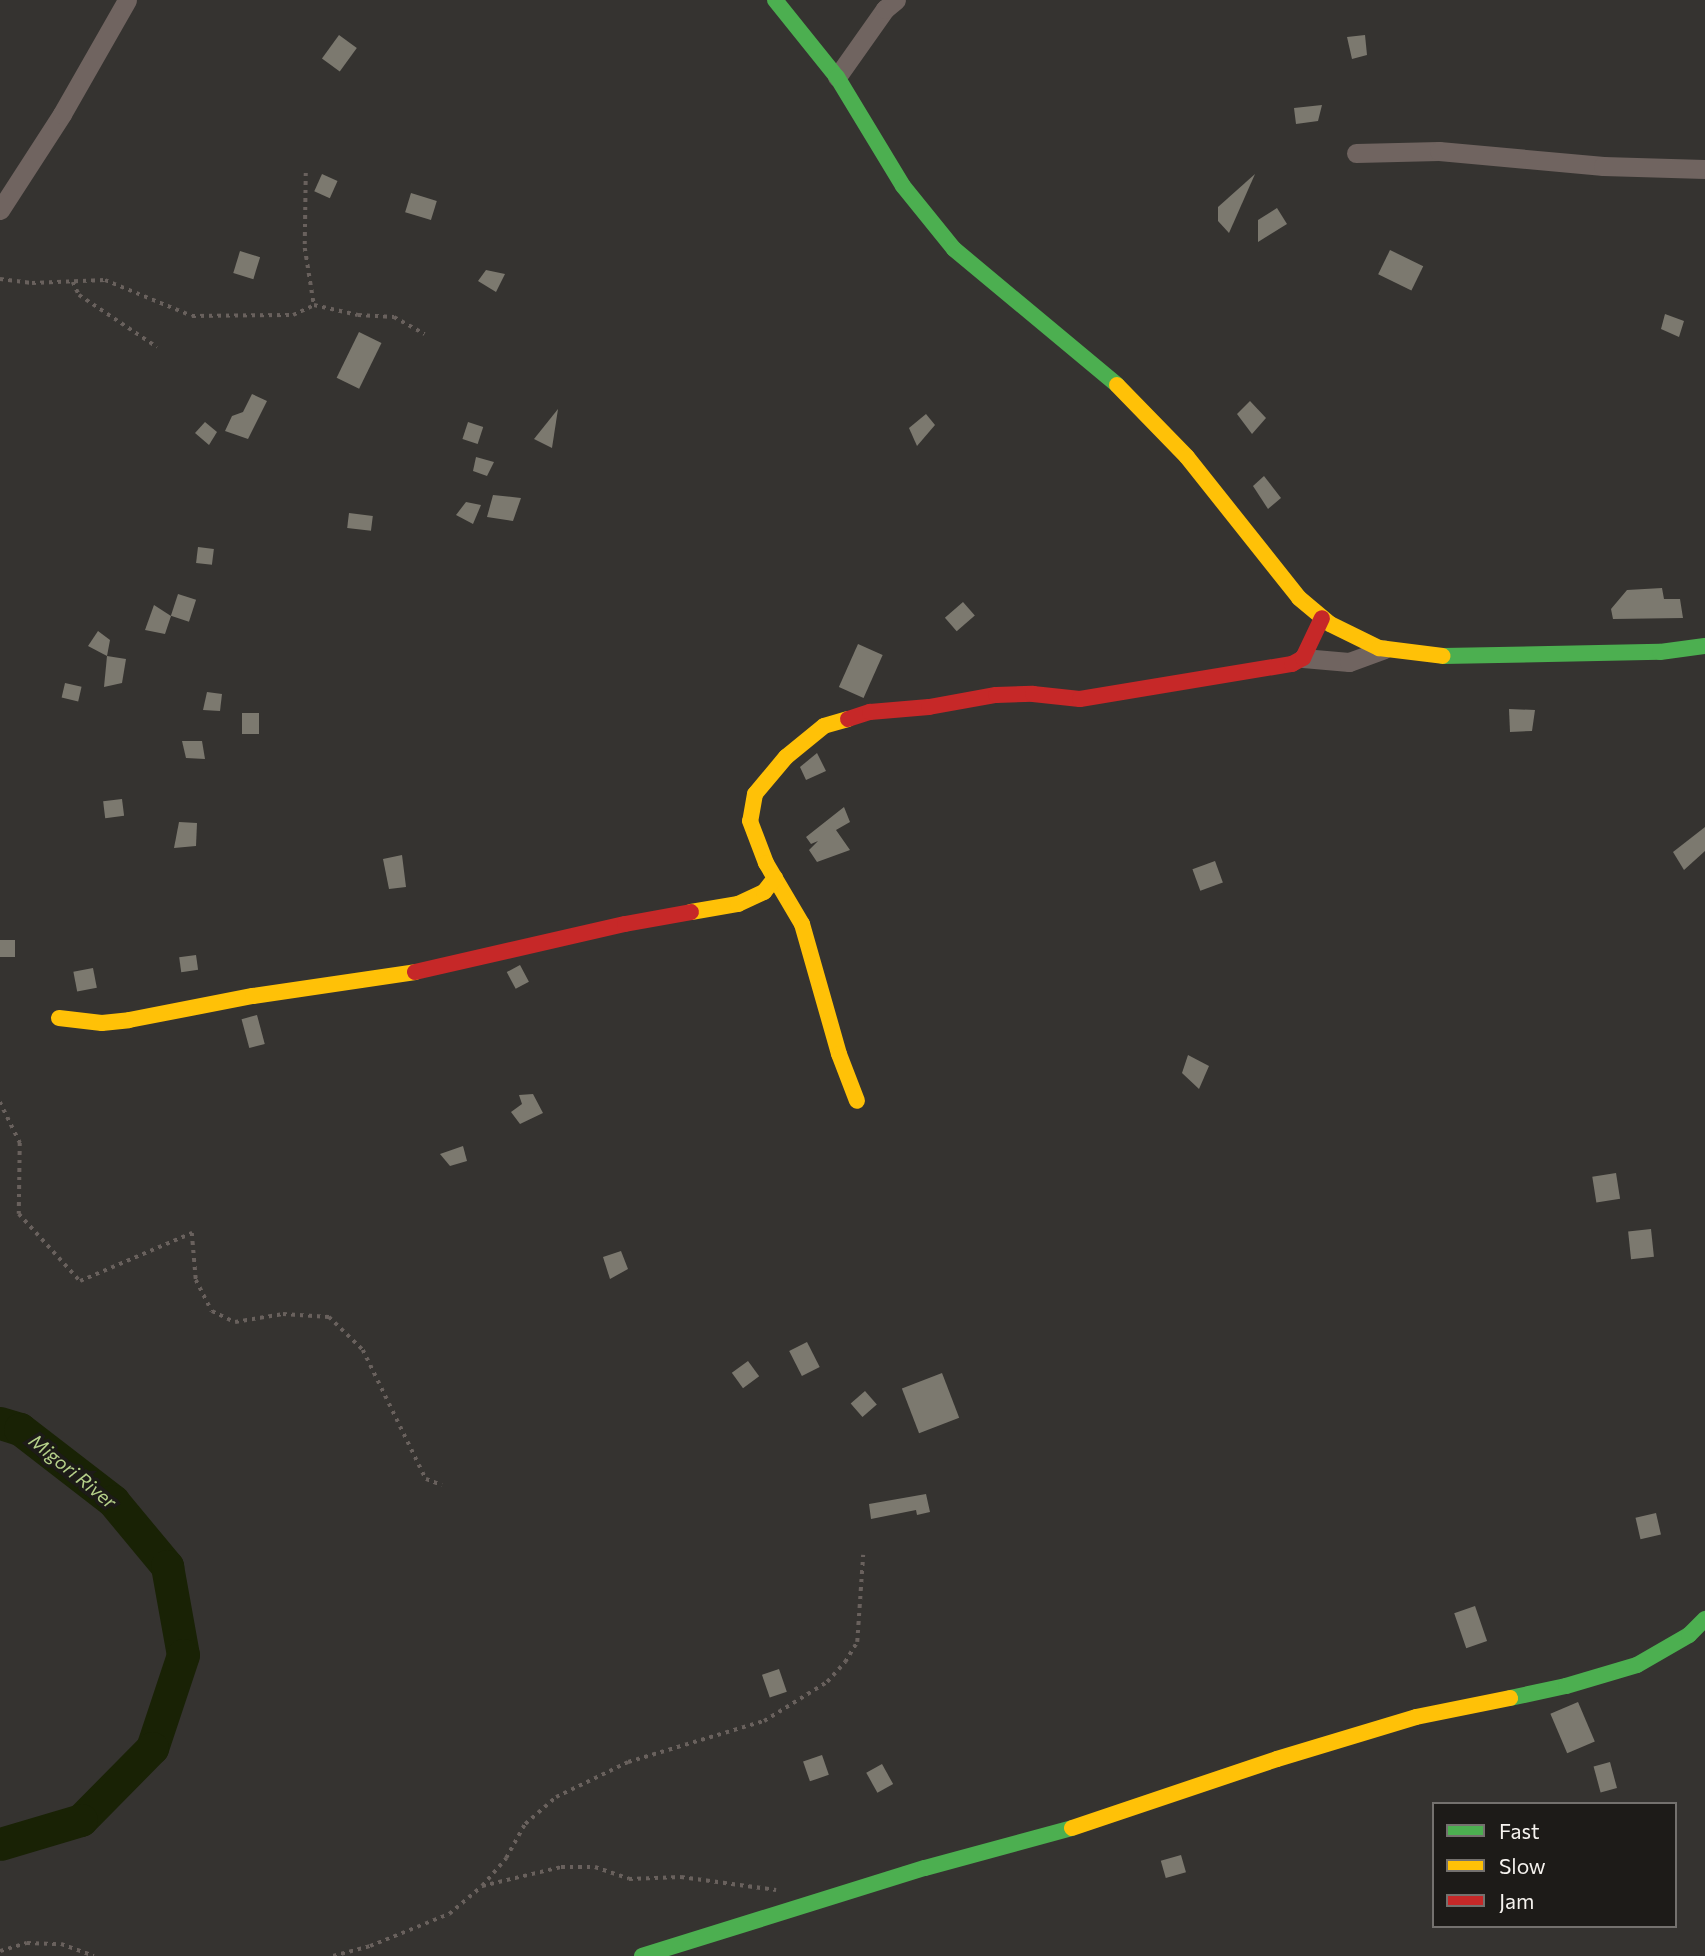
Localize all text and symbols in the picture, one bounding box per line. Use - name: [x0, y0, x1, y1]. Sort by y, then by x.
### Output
- water label: Migori River: [25, 1429, 121, 1513]
- legend: [1432, 1802, 1677, 1928]
- text: Fast: [1499, 1818, 1540, 1843]
- text: Slow: [1499, 1853, 1546, 1878]
- text: Jam: [1499, 1888, 1534, 1913]

